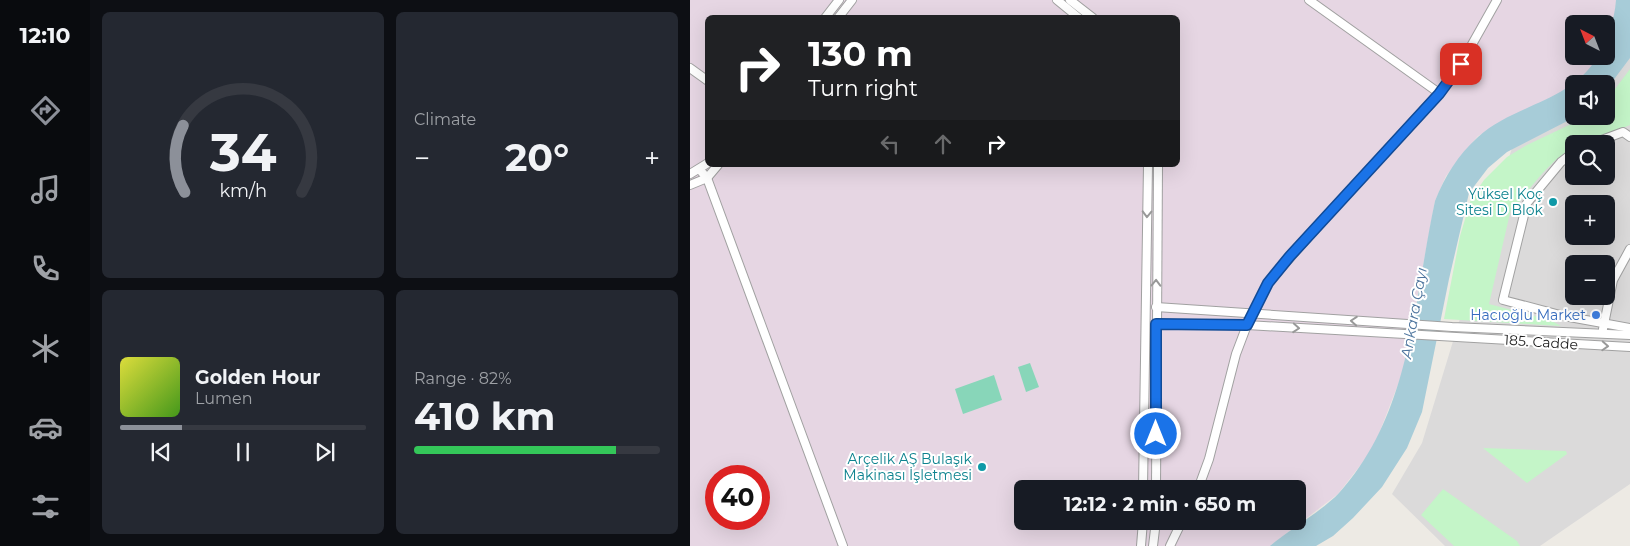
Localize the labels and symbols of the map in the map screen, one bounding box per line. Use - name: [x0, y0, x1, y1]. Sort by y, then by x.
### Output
- north arrow: [1565, 15, 1615, 65]
- pin: [1440, 43, 1482, 85]
- place label: Yüksel Koç Sitesi D Blok: [1456, 185, 1544, 219]
- marker: Yüksel Koç Sitesi D Blok: [1547, 196, 1559, 208]
- one-way arrow: [1142, 210, 1152, 218]
- water label: Ankara Çayı: [1396, 266, 1431, 361]
- one-way arrow: [1151, 278, 1161, 286]
- place label: Hacıoğlu Market: [1470, 306, 1586, 324]
- marker: Hacıoğlu Market: [1590, 309, 1602, 321]
- one-way arrow: [1350, 315, 1358, 326]
- one-way arrow: [1292, 323, 1300, 334]
- street label: 185. Cadde: [1503, 330, 1579, 354]
- one-way arrow: [1601, 341, 1609, 351]
- position arrow: [1129, 407, 1181, 459]
- place label: Arçelik AŞ Bulaşık Makinası İşletmesi: [843, 450, 973, 484]
- marker: Arçelik AŞ Bulaşık Makinası İşletmesi: [976, 461, 988, 473]
- speed limit sign: 40: [705, 465, 770, 530]

